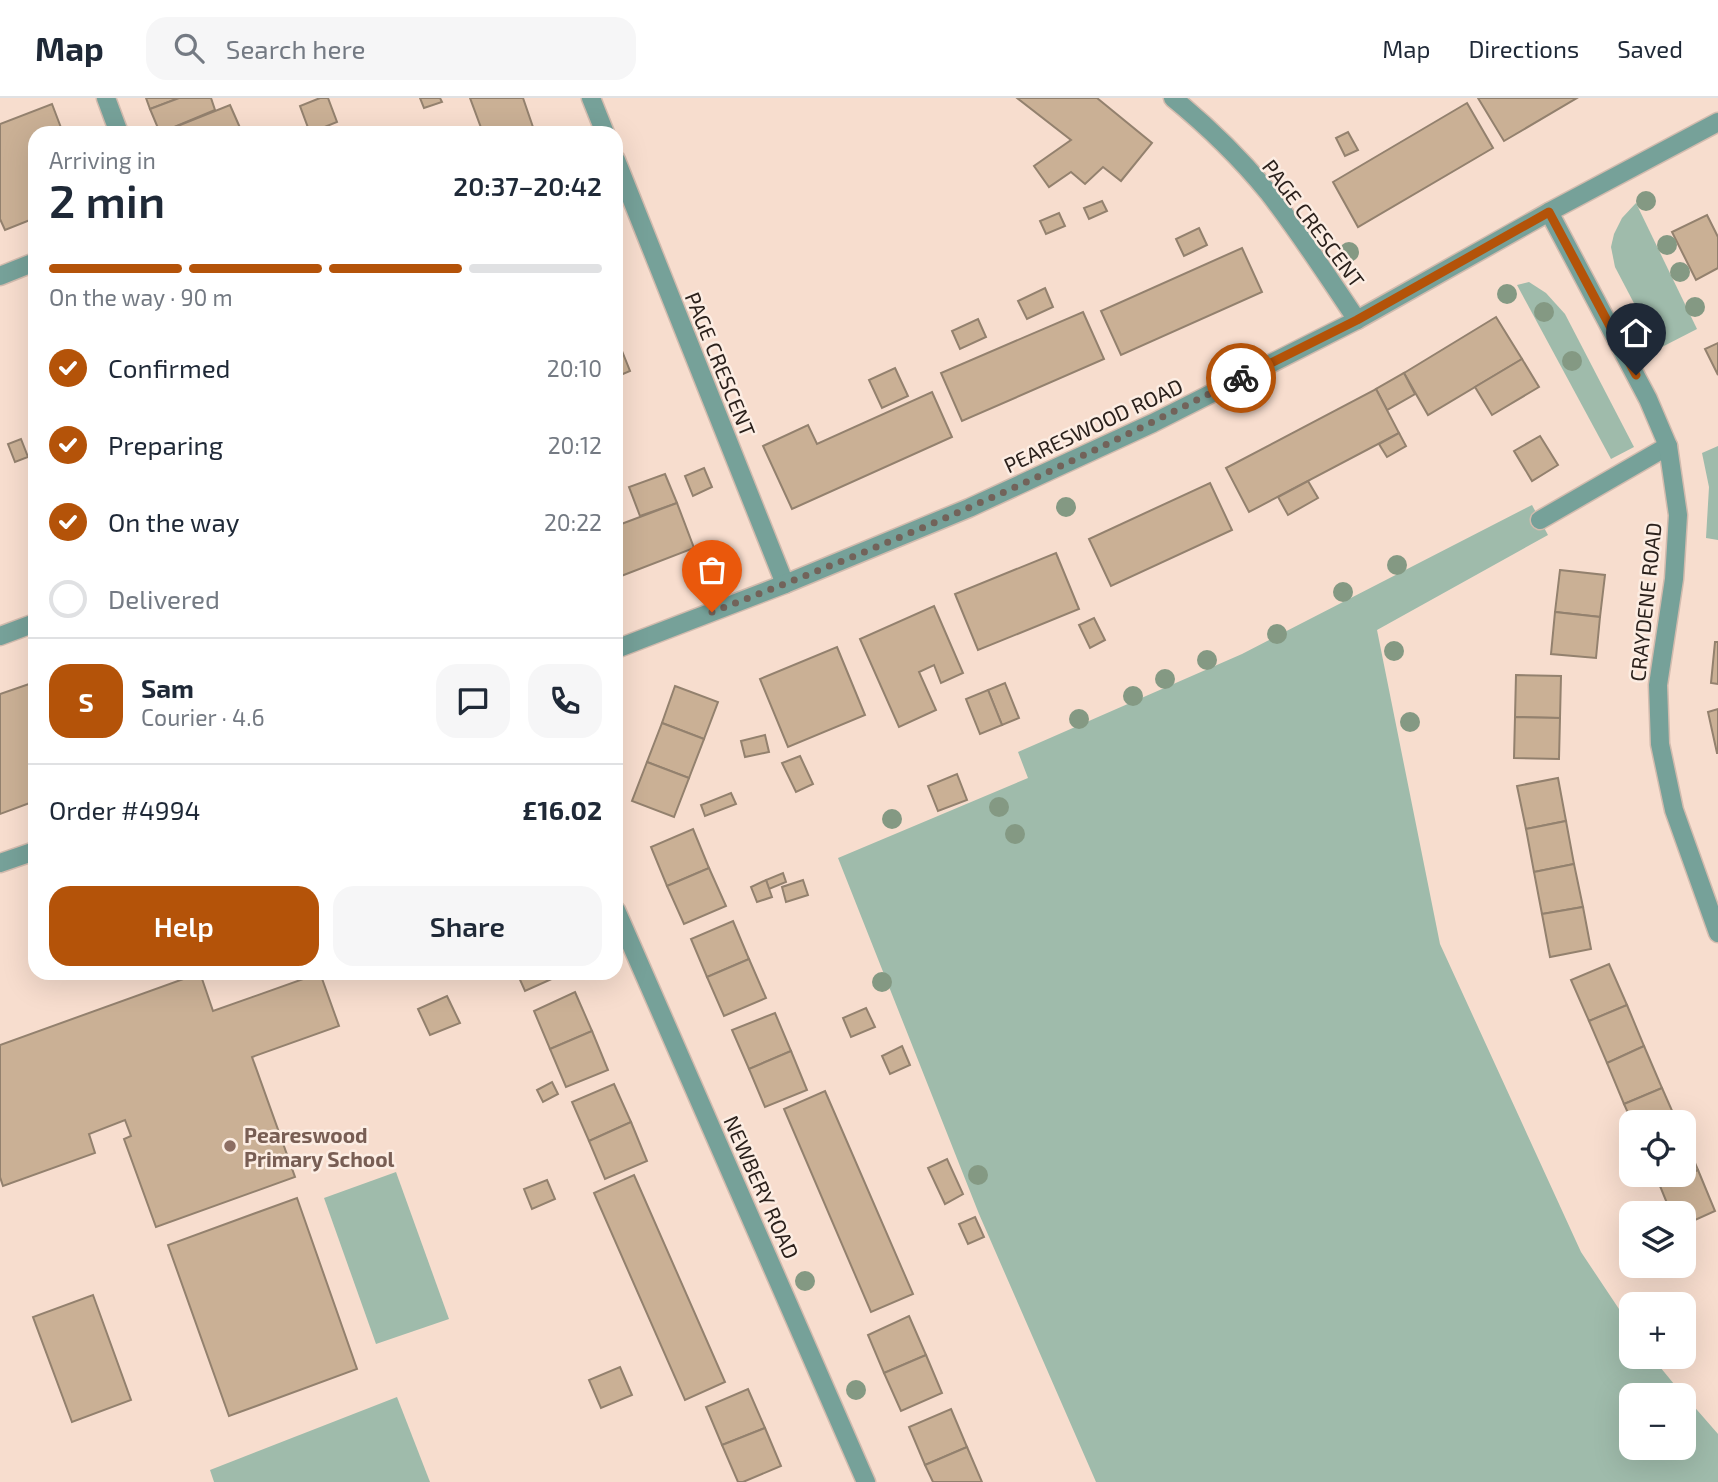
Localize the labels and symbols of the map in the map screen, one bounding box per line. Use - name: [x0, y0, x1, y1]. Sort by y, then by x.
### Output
- street label: PAGE CRESCENT: [1258, 154, 1370, 292]
- street label: PAGE CRESCENT: [681, 288, 761, 440]
- pin: [1606, 303, 1666, 375]
- courier: [1206, 343, 1276, 413]
- street label: PEARESWOOD ROAD: [1000, 373, 1186, 477]
- street label: CRAYDENE ROAD: [1624, 521, 1666, 683]
- pin: [682, 540, 742, 612]
- street label: NEWBERY ROAD: [719, 1112, 805, 1262]
- place label: Peareswood Primary School: [244, 1122, 395, 1172]
- marker: Peareswood Primary School: [222, 1138, 238, 1154]

